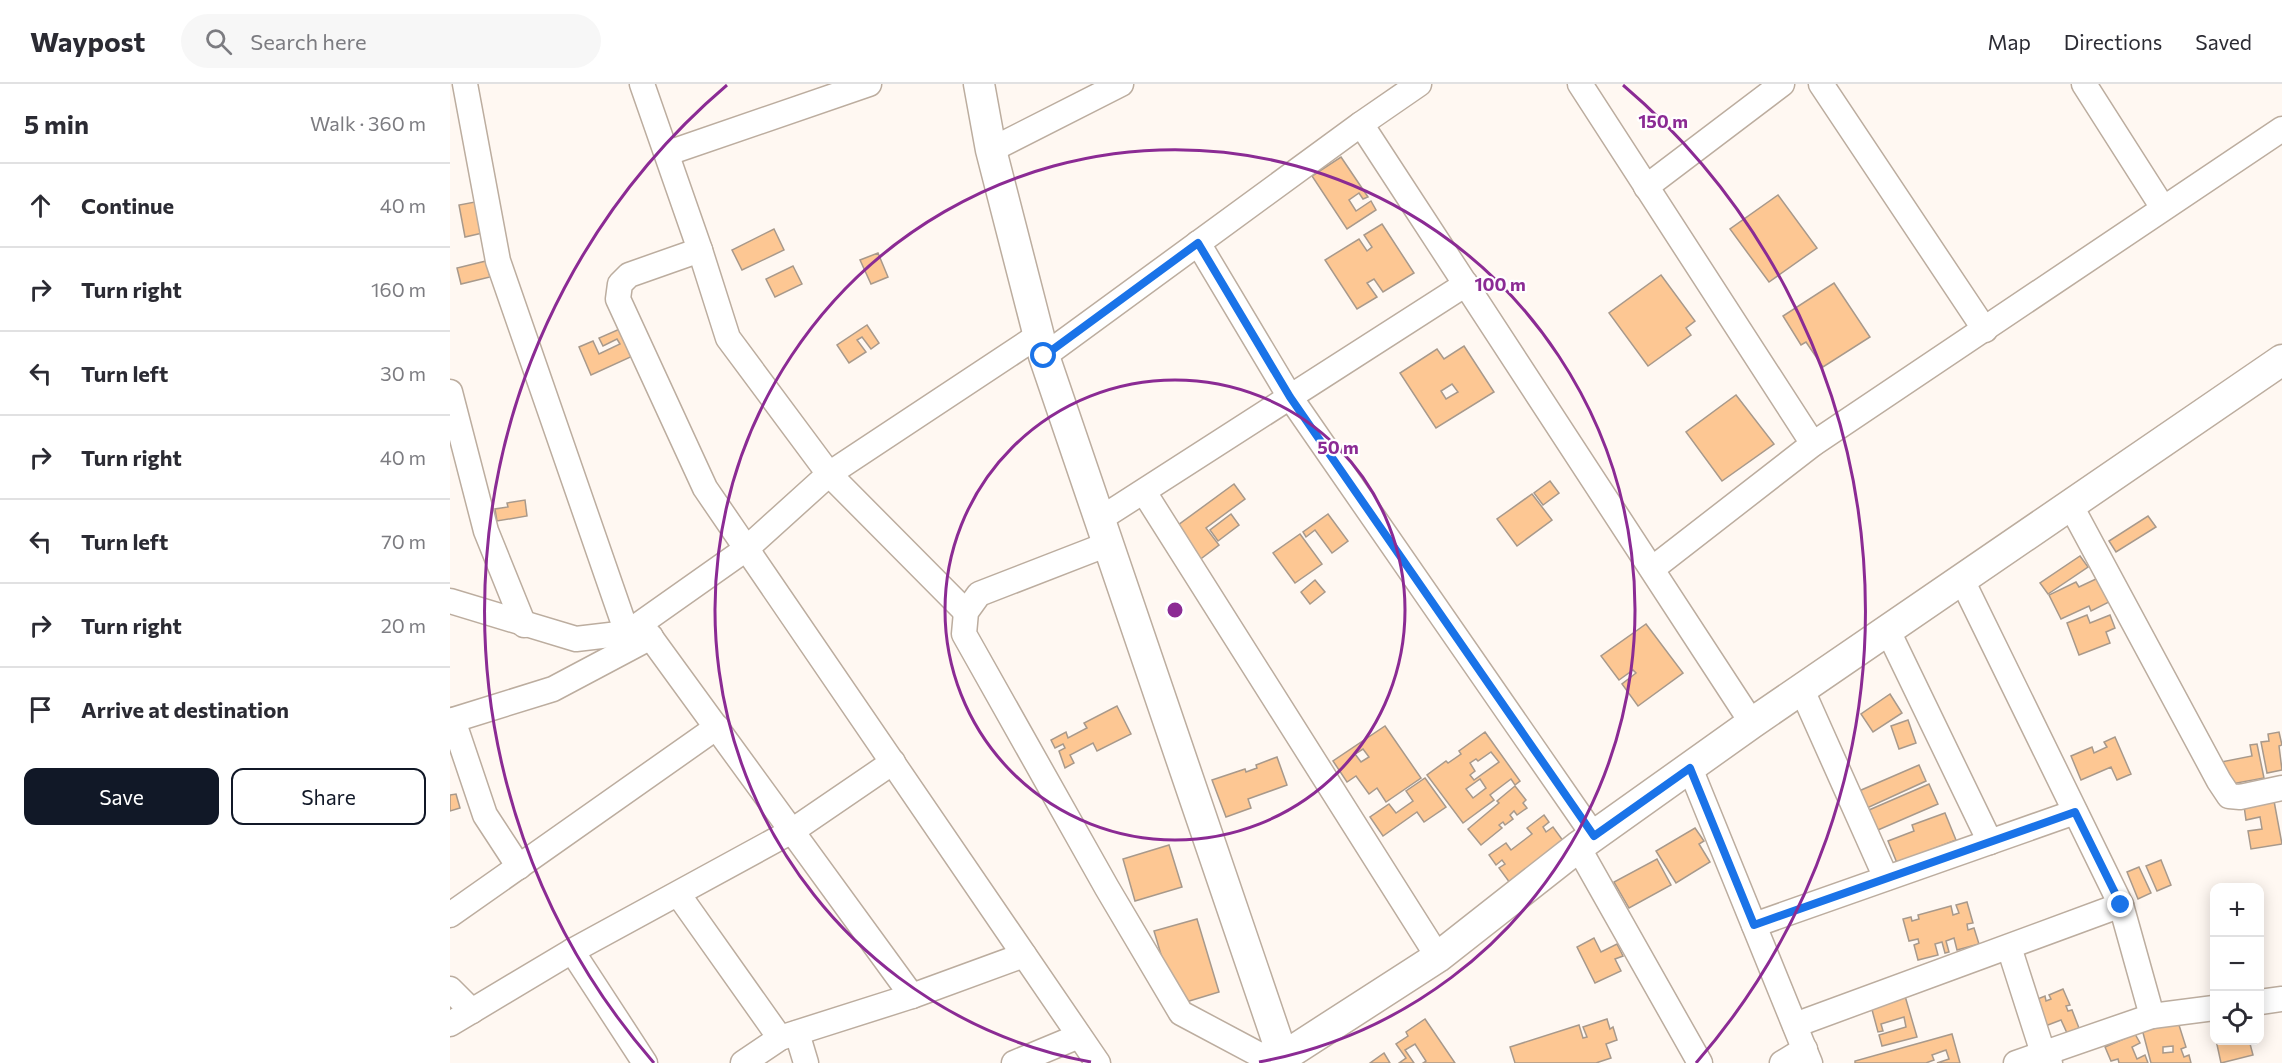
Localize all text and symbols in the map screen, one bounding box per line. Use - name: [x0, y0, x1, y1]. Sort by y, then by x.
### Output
- search box: [181, 14, 601, 68]
- text: Waypost: [30, 24, 145, 58]
- icon: search: [202, 25, 235, 58]
- text: Search here: [250, 28, 367, 55]
- text: Map: [1988, 29, 2031, 54]
- text: Directions: [2064, 29, 2162, 54]
- text: Saved: [2195, 29, 2252, 54]
- text: 5 min: [24, 108, 89, 139]
- text: 150 m: [1638, 110, 1688, 132]
- text: Walk · 360 m: [310, 111, 426, 135]
- icon: ahead: [24, 189, 57, 222]
- text: Continue: [81, 192, 174, 219]
- text: 40 m: [380, 193, 426, 217]
- icon: right: [24, 273, 57, 306]
- text: 100 m: [1474, 273, 1526, 295]
- text: Turn right: [81, 276, 182, 303]
- text: 160 m: [371, 277, 426, 301]
- route start: [1030, 342, 1056, 368]
- icon: left: [24, 357, 57, 390]
- text: Turn left: [81, 360, 168, 387]
- text: 30 m: [380, 361, 426, 385]
- text: 50 m: [1317, 436, 1359, 458]
- icon: right: [24, 441, 57, 474]
- text: Turn right: [81, 444, 182, 471]
- text: 40 m: [380, 445, 426, 469]
- icon: left: [24, 525, 57, 558]
- text: Turn left: [81, 528, 168, 555]
- text: 70 m: [381, 529, 426, 553]
- centre of rings: [1165, 600, 1185, 620]
- icon: right: [24, 609, 57, 642]
- text: Turn right: [81, 612, 182, 639]
- text: 20 m: [381, 613, 426, 637]
- icon: arrive: [24, 693, 57, 726]
- text: Arrive at destination: [81, 696, 289, 723]
- button: Save: [24, 768, 219, 825]
- button: Share: [231, 768, 426, 825]
- map controls: [2210, 883, 2264, 1045]
- button: +: [2210, 883, 2264, 937]
- route end: [2107, 891, 2133, 917]
- button: −: [2210, 937, 2264, 991]
- button: locate: [2210, 991, 2264, 1045]

